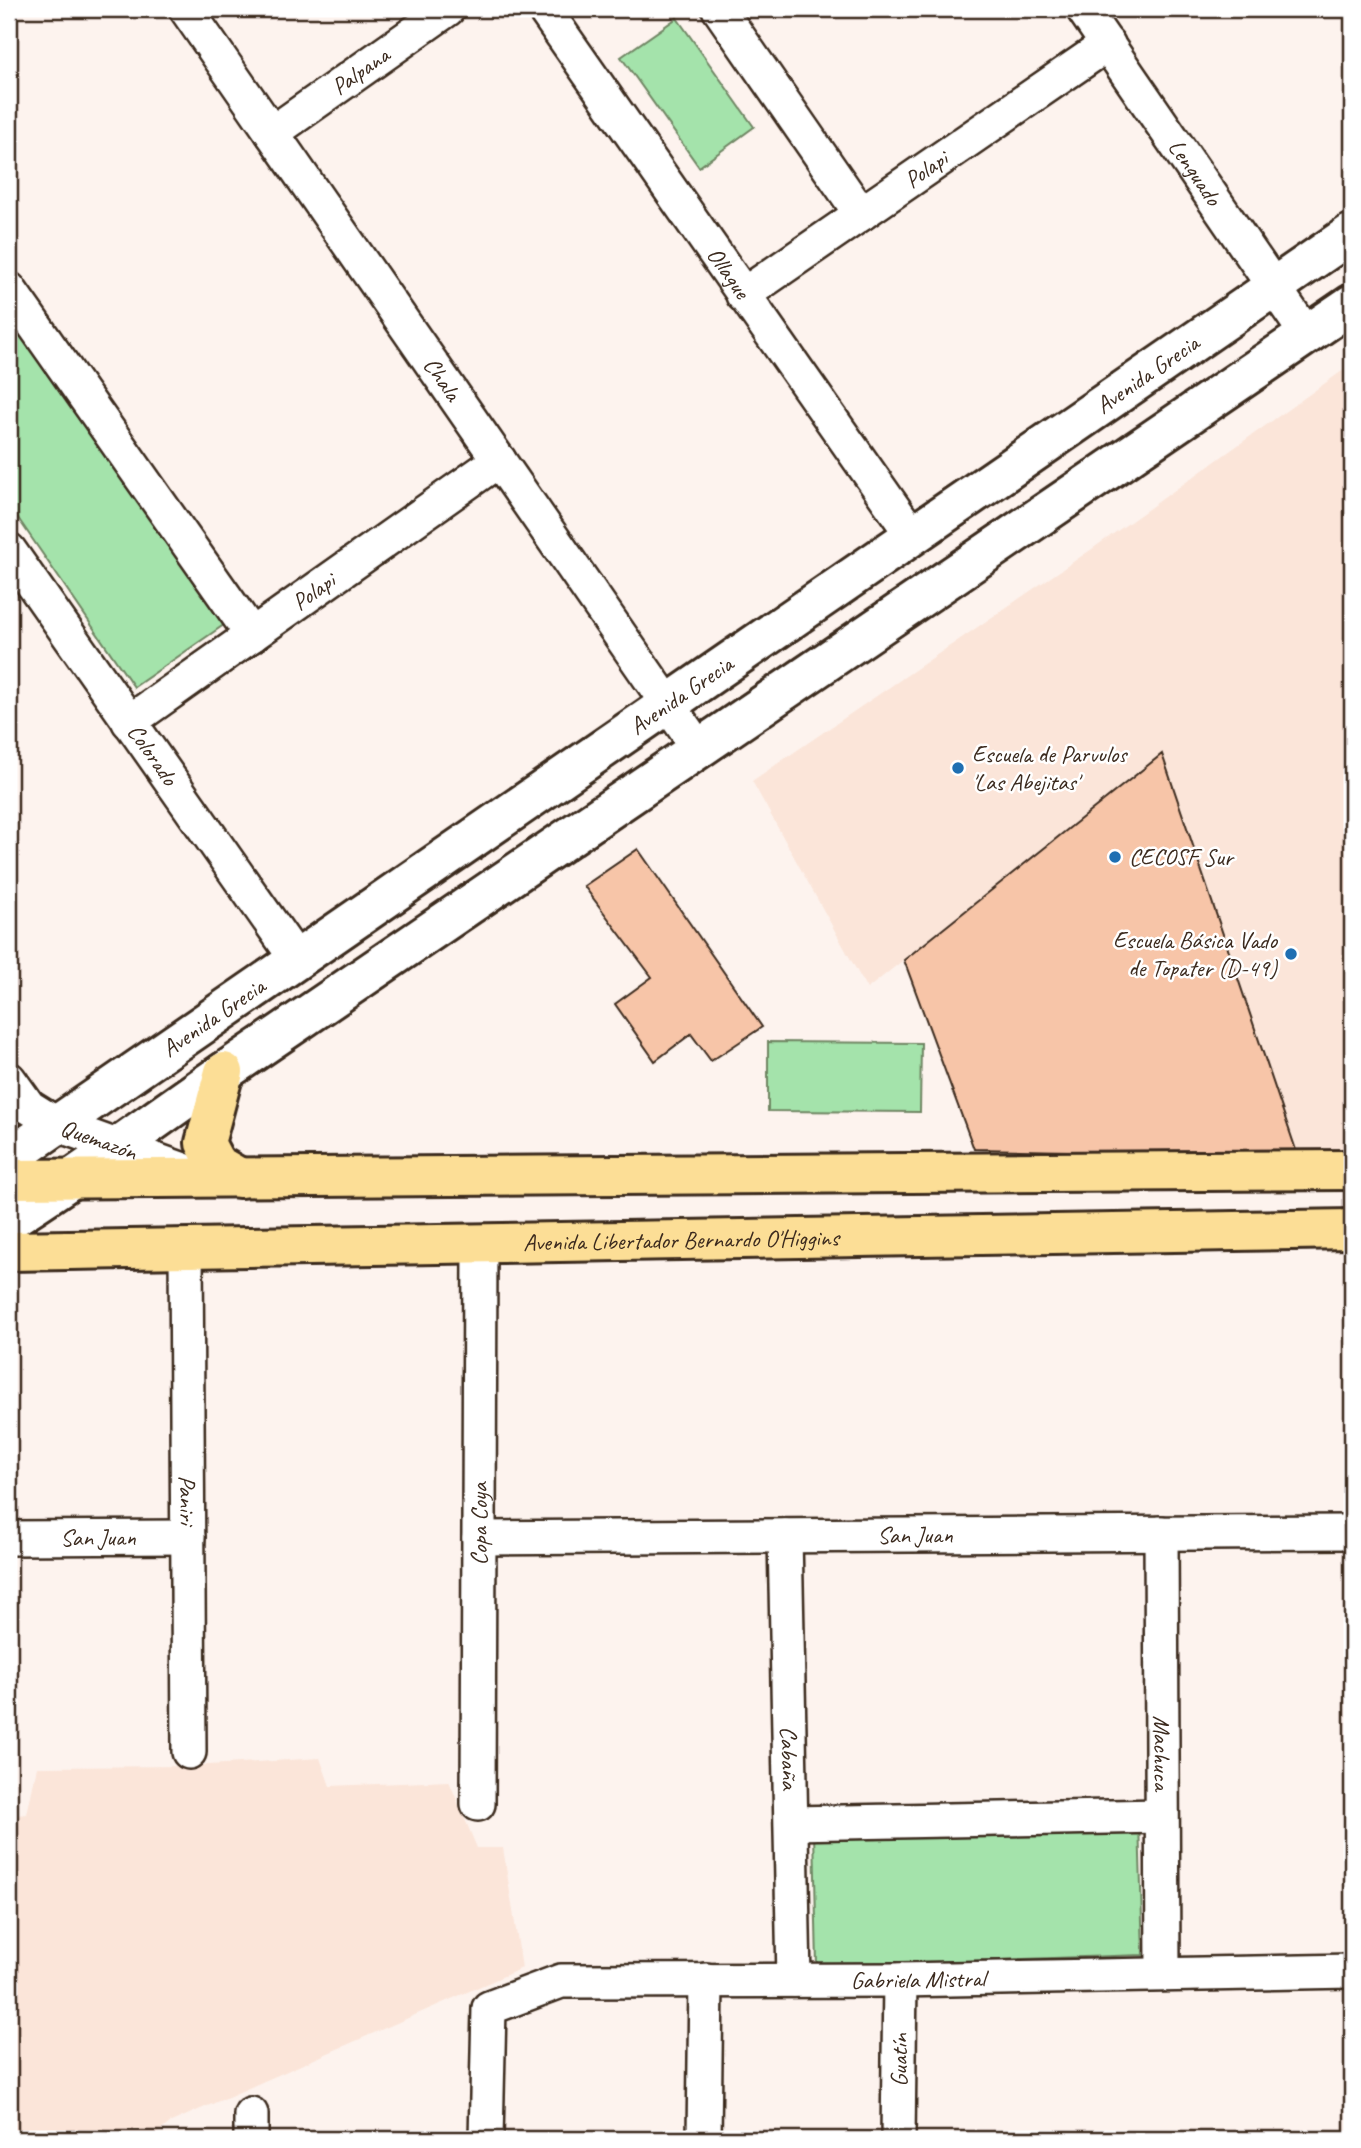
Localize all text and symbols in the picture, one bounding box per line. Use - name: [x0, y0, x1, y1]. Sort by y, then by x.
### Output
- street label: Palpana: [325, 39, 397, 102]
- street label: Lenguado: [1162, 133, 1229, 212]
- street label: Polapi: [898, 142, 956, 195]
- street label: Ollague: [700, 241, 758, 306]
- street label: Avenida Grecia: [1090, 327, 1206, 420]
- street label: Chala: [417, 351, 469, 408]
- street label: Polapi: [286, 564, 344, 617]
- street label: Avenida Grecia: [623, 648, 740, 741]
- street label: Colorado: [121, 718, 186, 793]
- place label: Escuela de Parvulos 'Las Abejitas': [972, 739, 1128, 797]
- marker: Escuela de Parvulos 'Las Abejitas': [950, 760, 966, 776]
- place label: CECOSF Sur: [1129, 842, 1235, 872]
- marker: CECOSF Sur: [1107, 849, 1123, 865]
- place label: Escuela Básica Vado de Topater (D-49): [1113, 925, 1279, 983]
- marker: Escuela Básica Vado de Topater (D-49): [1283, 946, 1299, 962]
- street label: Avenida Grecia: [156, 970, 273, 1063]
- street label: Quemazón: [57, 1112, 142, 1167]
- street label: Avenida Libertador Bernardo O'Higgins: [523, 1222, 842, 1258]
- street label: Paniri: [172, 1475, 203, 1528]
- street label: Copa Coya: [464, 1481, 494, 1566]
- street label: San Juan: [877, 1520, 953, 1550]
- street label: San Juan: [60, 1522, 136, 1553]
- street label: Machuca: [1147, 1715, 1177, 1793]
- street label: Cabaña: [774, 1726, 805, 1791]
- street label: Gabriela Mistral: [851, 1963, 990, 1995]
- street label: Guatín: [884, 2032, 914, 2087]

